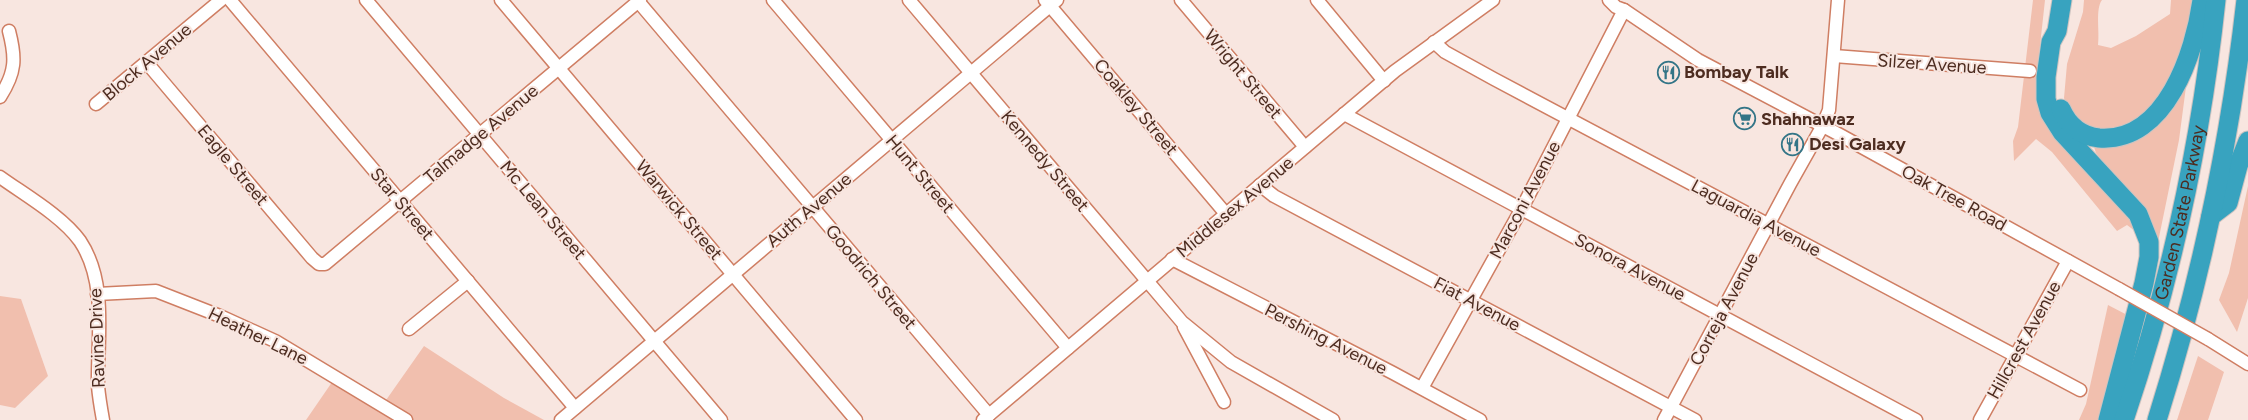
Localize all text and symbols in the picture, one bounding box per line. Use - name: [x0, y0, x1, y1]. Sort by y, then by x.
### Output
- street label: Block Avenue: [98, 18, 196, 106]
- street label: Wright Street: [1199, 25, 1287, 123]
- street label: Silzer Avenue: [1877, 49, 1987, 79]
- street label: Coakley Street: [1089, 54, 1183, 160]
- restaurant icon: Bombay Talk: [1656, 60, 1680, 84]
- place label: Bombay Talk: [1684, 61, 1789, 83]
- street label: Talmadge Avenue: [419, 80, 543, 188]
- street label: Kennedy Street: [996, 106, 1094, 216]
- supermarket icon: Shahnawaz: [1733, 107, 1757, 131]
- place label: Shahnawaz: [1761, 108, 1855, 130]
- street label: Eagle Street: [193, 120, 273, 210]
- street label: Garden State Parkway: [2150, 123, 2210, 303]
- street label: Hunt Street: [881, 130, 959, 218]
- restaurant icon: Desi Galaxy: [1781, 132, 1805, 156]
- place label: Desi Galaxy: [1809, 133, 1907, 155]
- street label: Marconi Avenue: [1485, 137, 1565, 263]
- street label: Middlesex Avenue: [1172, 151, 1298, 262]
- street label: Mc Lean Street: [495, 156, 591, 264]
- street label: Warwick Street: [631, 156, 727, 264]
- street label: Oak Tree Road: [1897, 160, 2011, 236]
- street label: Star Street: [365, 163, 439, 245]
- street label: Auth Avenue: [762, 168, 856, 252]
- street label: Laguardia Avenue: [1687, 175, 1825, 262]
- street label: Goodrich Street: [821, 220, 921, 334]
- street label: Sonora Avenue: [1571, 229, 1689, 306]
- street label: Correja Avenue: [1685, 249, 1763, 369]
- street label: Fiat Avenue: [1430, 272, 1524, 336]
- street label: Hillcrest Avenue: [1982, 277, 2066, 403]
- street label: Ravine Drive: [84, 288, 110, 388]
- street label: Pershing Avenue: [1261, 299, 1391, 379]
- street label: Heather Lane: [205, 302, 312, 370]

